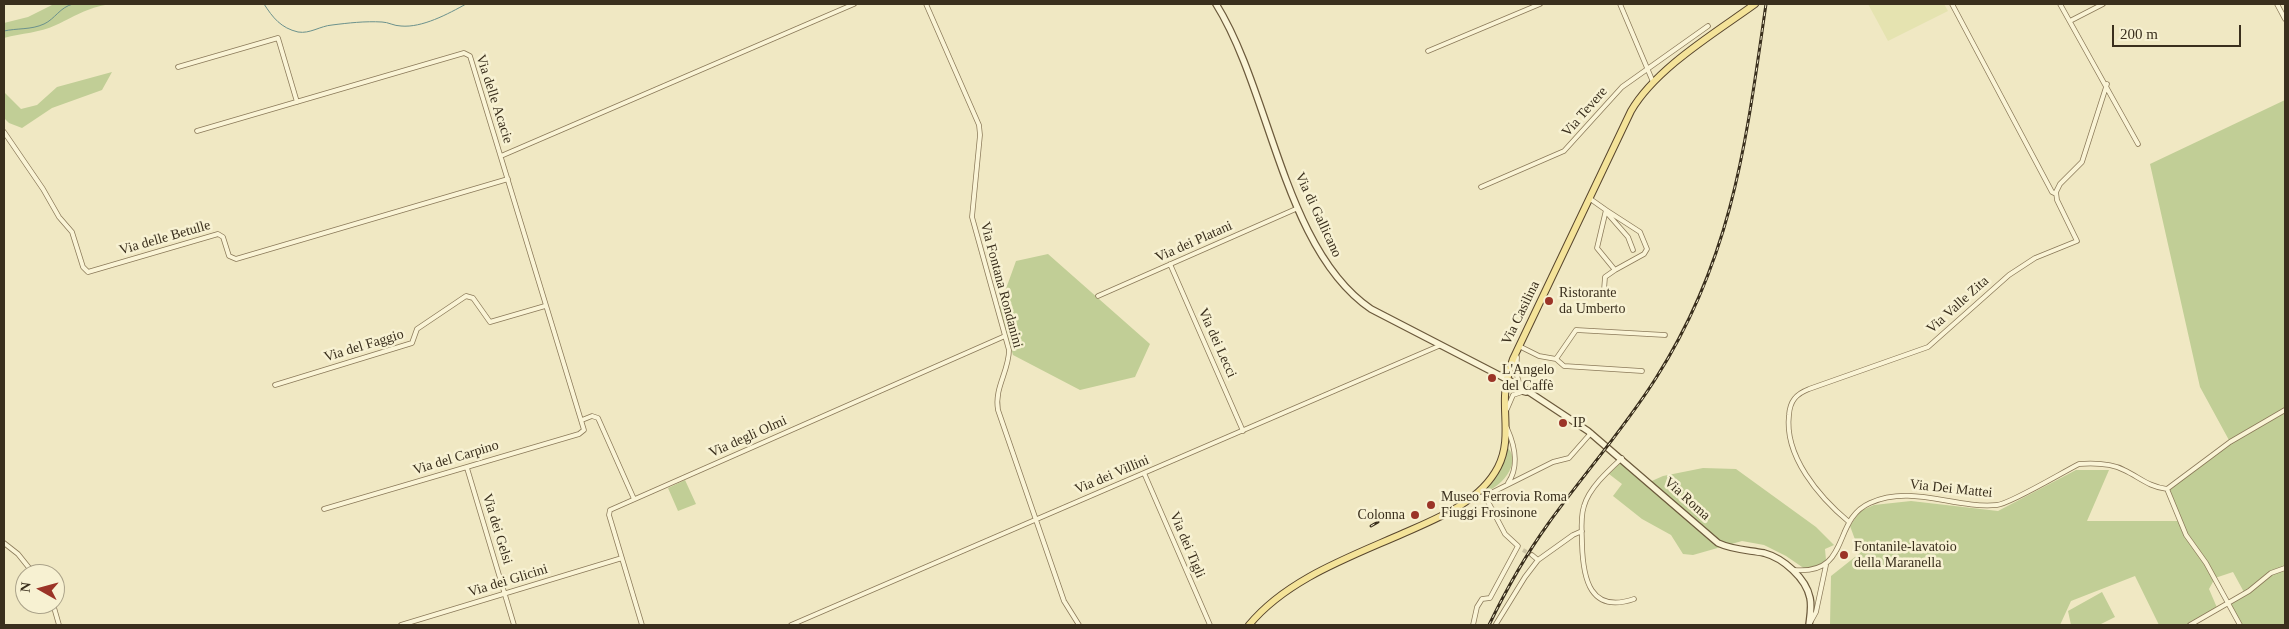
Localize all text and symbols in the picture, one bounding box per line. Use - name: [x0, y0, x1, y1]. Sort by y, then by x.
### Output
- scale bar: [2114, 15, 2243, 47]
- text: 200 m: [2120, 26, 2158, 42]
- street label: Via delle Acacie: [472, 52, 516, 146]
- street label: Via Tevere: [1559, 84, 1611, 140]
- street label: Via di Gallicano: [1291, 170, 1345, 260]
- street label: Via delle Betulle: [117, 217, 213, 259]
- street label: Via dei Platani: [1153, 218, 1235, 266]
- street label: Via Fontana Rondanini: [976, 220, 1026, 350]
- street label: Via Valle Zita: [1924, 273, 1992, 337]
- street label: Via Casilina: [1498, 278, 1544, 348]
- place label: Ristorante da Umberto: [1559, 285, 1625, 318]
- marker: Ristorante da Umberto: [1543, 295, 1555, 307]
- street label: Via dei Lecci: [1194, 306, 1240, 380]
- street label: Via del Faggio: [322, 326, 406, 366]
- place label: L'Angelo del Caffè: [1502, 362, 1554, 394]
- marker: L'Angelo del Caffè: [1486, 372, 1498, 384]
- street label: Via degli Olmi: [707, 412, 789, 462]
- place label: IP: [1573, 415, 1585, 431]
- marker: IP: [1557, 417, 1569, 429]
- street label: Via del Carpino: [411, 437, 501, 479]
- street label: Via dei Villini: [1072, 452, 1152, 498]
- street label: Via Roma: [1660, 474, 1714, 524]
- street label: Via Dei Mattei: [1909, 476, 1993, 502]
- place label: Museo Ferrovia Roma Fiuggi Frosinone: [1441, 489, 1567, 522]
- street label: Via dei Gelsi: [478, 492, 516, 566]
- marker: Museo Ferrovia Roma Fiuggi Frosinone: [1425, 499, 1437, 511]
- place label: Colonna: [1358, 507, 1405, 523]
- street label: Via dei Tigli: [1166, 509, 1208, 581]
- marker: Colonna: [1409, 509, 1421, 521]
- place label: Fontanile-lavatoio della Maranella: [1854, 539, 1957, 572]
- marker: Fontanile-lavatoio della Maranella: [1838, 549, 1850, 561]
- street label: Via dei Glicini: [466, 561, 550, 601]
- north arrow: [15, 564, 65, 614]
- text: N: [18, 581, 34, 593]

